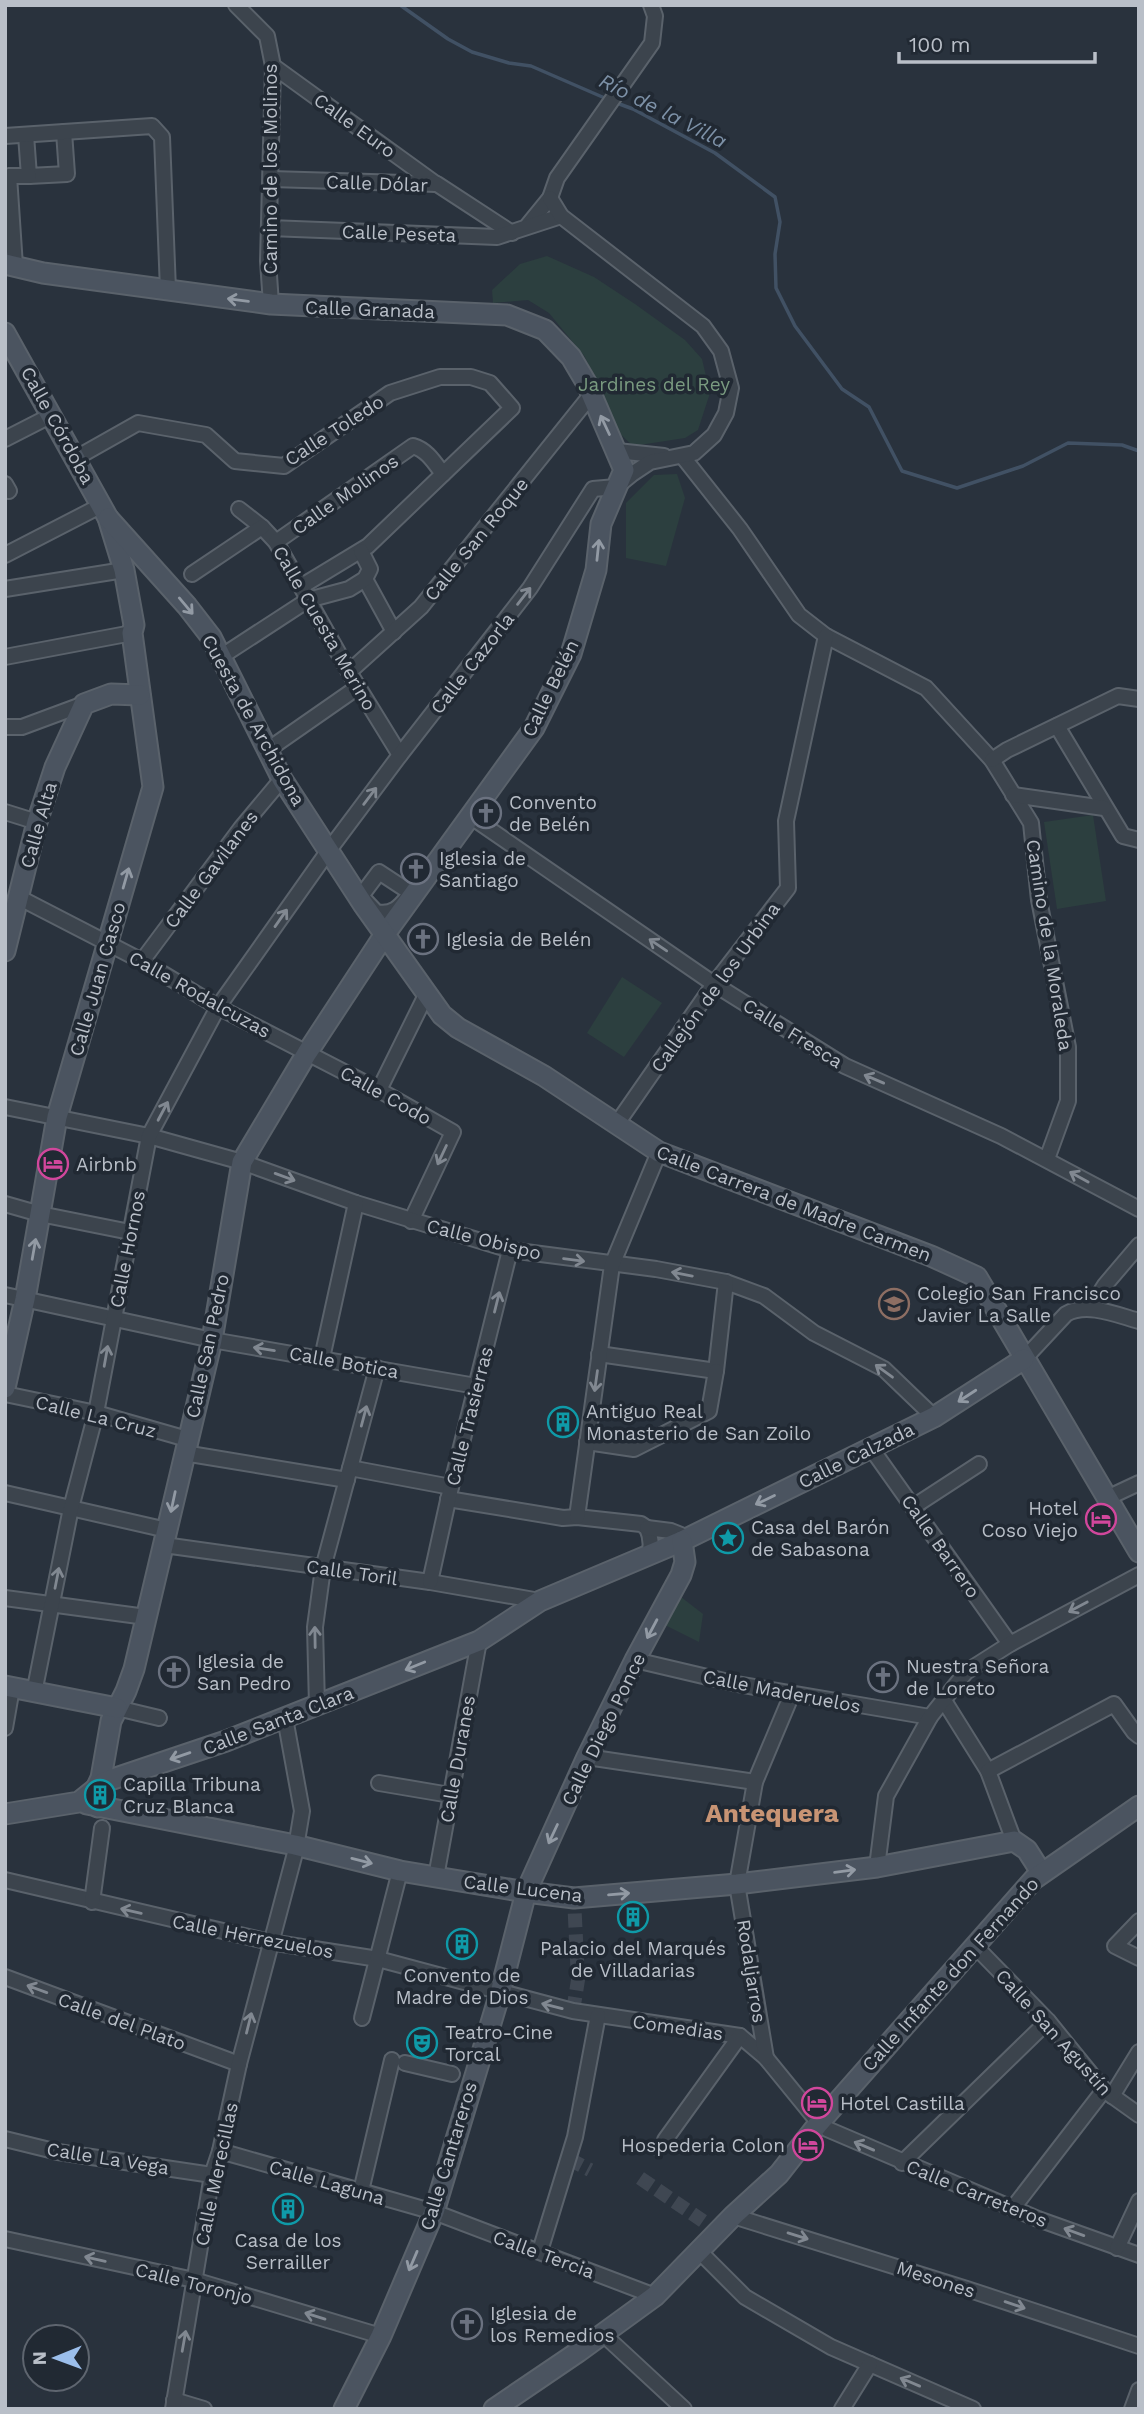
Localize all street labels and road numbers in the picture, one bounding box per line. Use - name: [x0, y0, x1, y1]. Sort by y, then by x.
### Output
- street label: Camino de los Molinos: [259, 63, 282, 275]
- street label: Calle Euro: [309, 88, 400, 163]
- street label: Calle Dólar: [325, 170, 429, 197]
- street label: Calle Peseta: [341, 220, 457, 247]
- street label: Calle Granada: [305, 296, 436, 323]
- street label: Calle Córdoba: [16, 362, 99, 488]
- street label: Calle Toledo: [281, 390, 388, 471]
- street label: Calle Molinos: [288, 449, 403, 539]
- street label: Calle San Roque: [420, 473, 533, 606]
- street label: Calle Cuesta Merino: [268, 542, 381, 715]
- street label: Calle Cazorla: [426, 608, 519, 719]
- street label: Cuesta de Archidona: [197, 631, 310, 810]
- street label: Calle Belén: [517, 636, 584, 740]
- street label: Calle Alta: [15, 779, 62, 871]
- street label: Calle Gavilanes: [160, 806, 263, 933]
- street label: Camino de la Moraleda: [1021, 838, 1078, 1053]
- street label: Callejón de los Urbina: [646, 898, 785, 1077]
- street label: Calle Juan Casco: [64, 899, 131, 1059]
- street label: Calle Rodalcuzas: [125, 946, 275, 1043]
- street label: Calle Fresca: [739, 994, 847, 1073]
- street label: Calle Codo: [336, 1061, 435, 1130]
- street label: Calle Carrera de Madre Carmen: [653, 1140, 934, 1267]
- street label: Calle Hornos: [105, 1189, 150, 1310]
- street label: Calle Obispo: [424, 1214, 544, 1265]
- street label: Calle San Pedro: [181, 1272, 234, 1420]
- street label: Calle Botica: [287, 1342, 401, 1383]
- street label: Calle Trasierras: [441, 1344, 498, 1488]
- street label: Calle La Cruz: [33, 1390, 159, 1443]
- street label: Calle Calzada: [795, 1417, 918, 1493]
- street label: Calle Barrero: [896, 1490, 985, 1602]
- street label: Calle Toril: [305, 1555, 399, 1590]
- street label: Calle Diego Ponce: [557, 1649, 650, 1809]
- street label: Calle Maderuelos: [701, 1665, 863, 1718]
- street label: Calle Santa Clara: [199, 1681, 357, 1760]
- street label: Calle Duranes: [435, 1693, 480, 1825]
- street label: Calle Lucena: [462, 1870, 584, 1907]
- street label: Calle Infante don Fernando: [857, 1873, 1044, 2076]
- street label: Calle Herrezuelos: [170, 1910, 336, 1963]
- street label: Rodaljarros: [732, 1918, 771, 2025]
- street label: Calle San Agustín: [991, 1964, 1116, 2100]
- street label: Calle del Plato: [55, 1988, 189, 2055]
- street label: Comedias: [631, 2010, 725, 2045]
- street label: Calle Cantareros: [415, 2079, 482, 2233]
- street label: Calle Merecillas: [190, 2100, 243, 2248]
- street label: Calle La Vega: [45, 2137, 171, 2180]
- street label: Calle Laguna: [266, 2155, 388, 2210]
- street label: Calle Carreteros: [903, 2155, 1051, 2232]
- street label: Calle Tercia: [490, 2225, 598, 2284]
- street label: Mesones: [894, 2256, 978, 2303]
- street label: Calle Toronjo: [133, 2258, 255, 2309]

